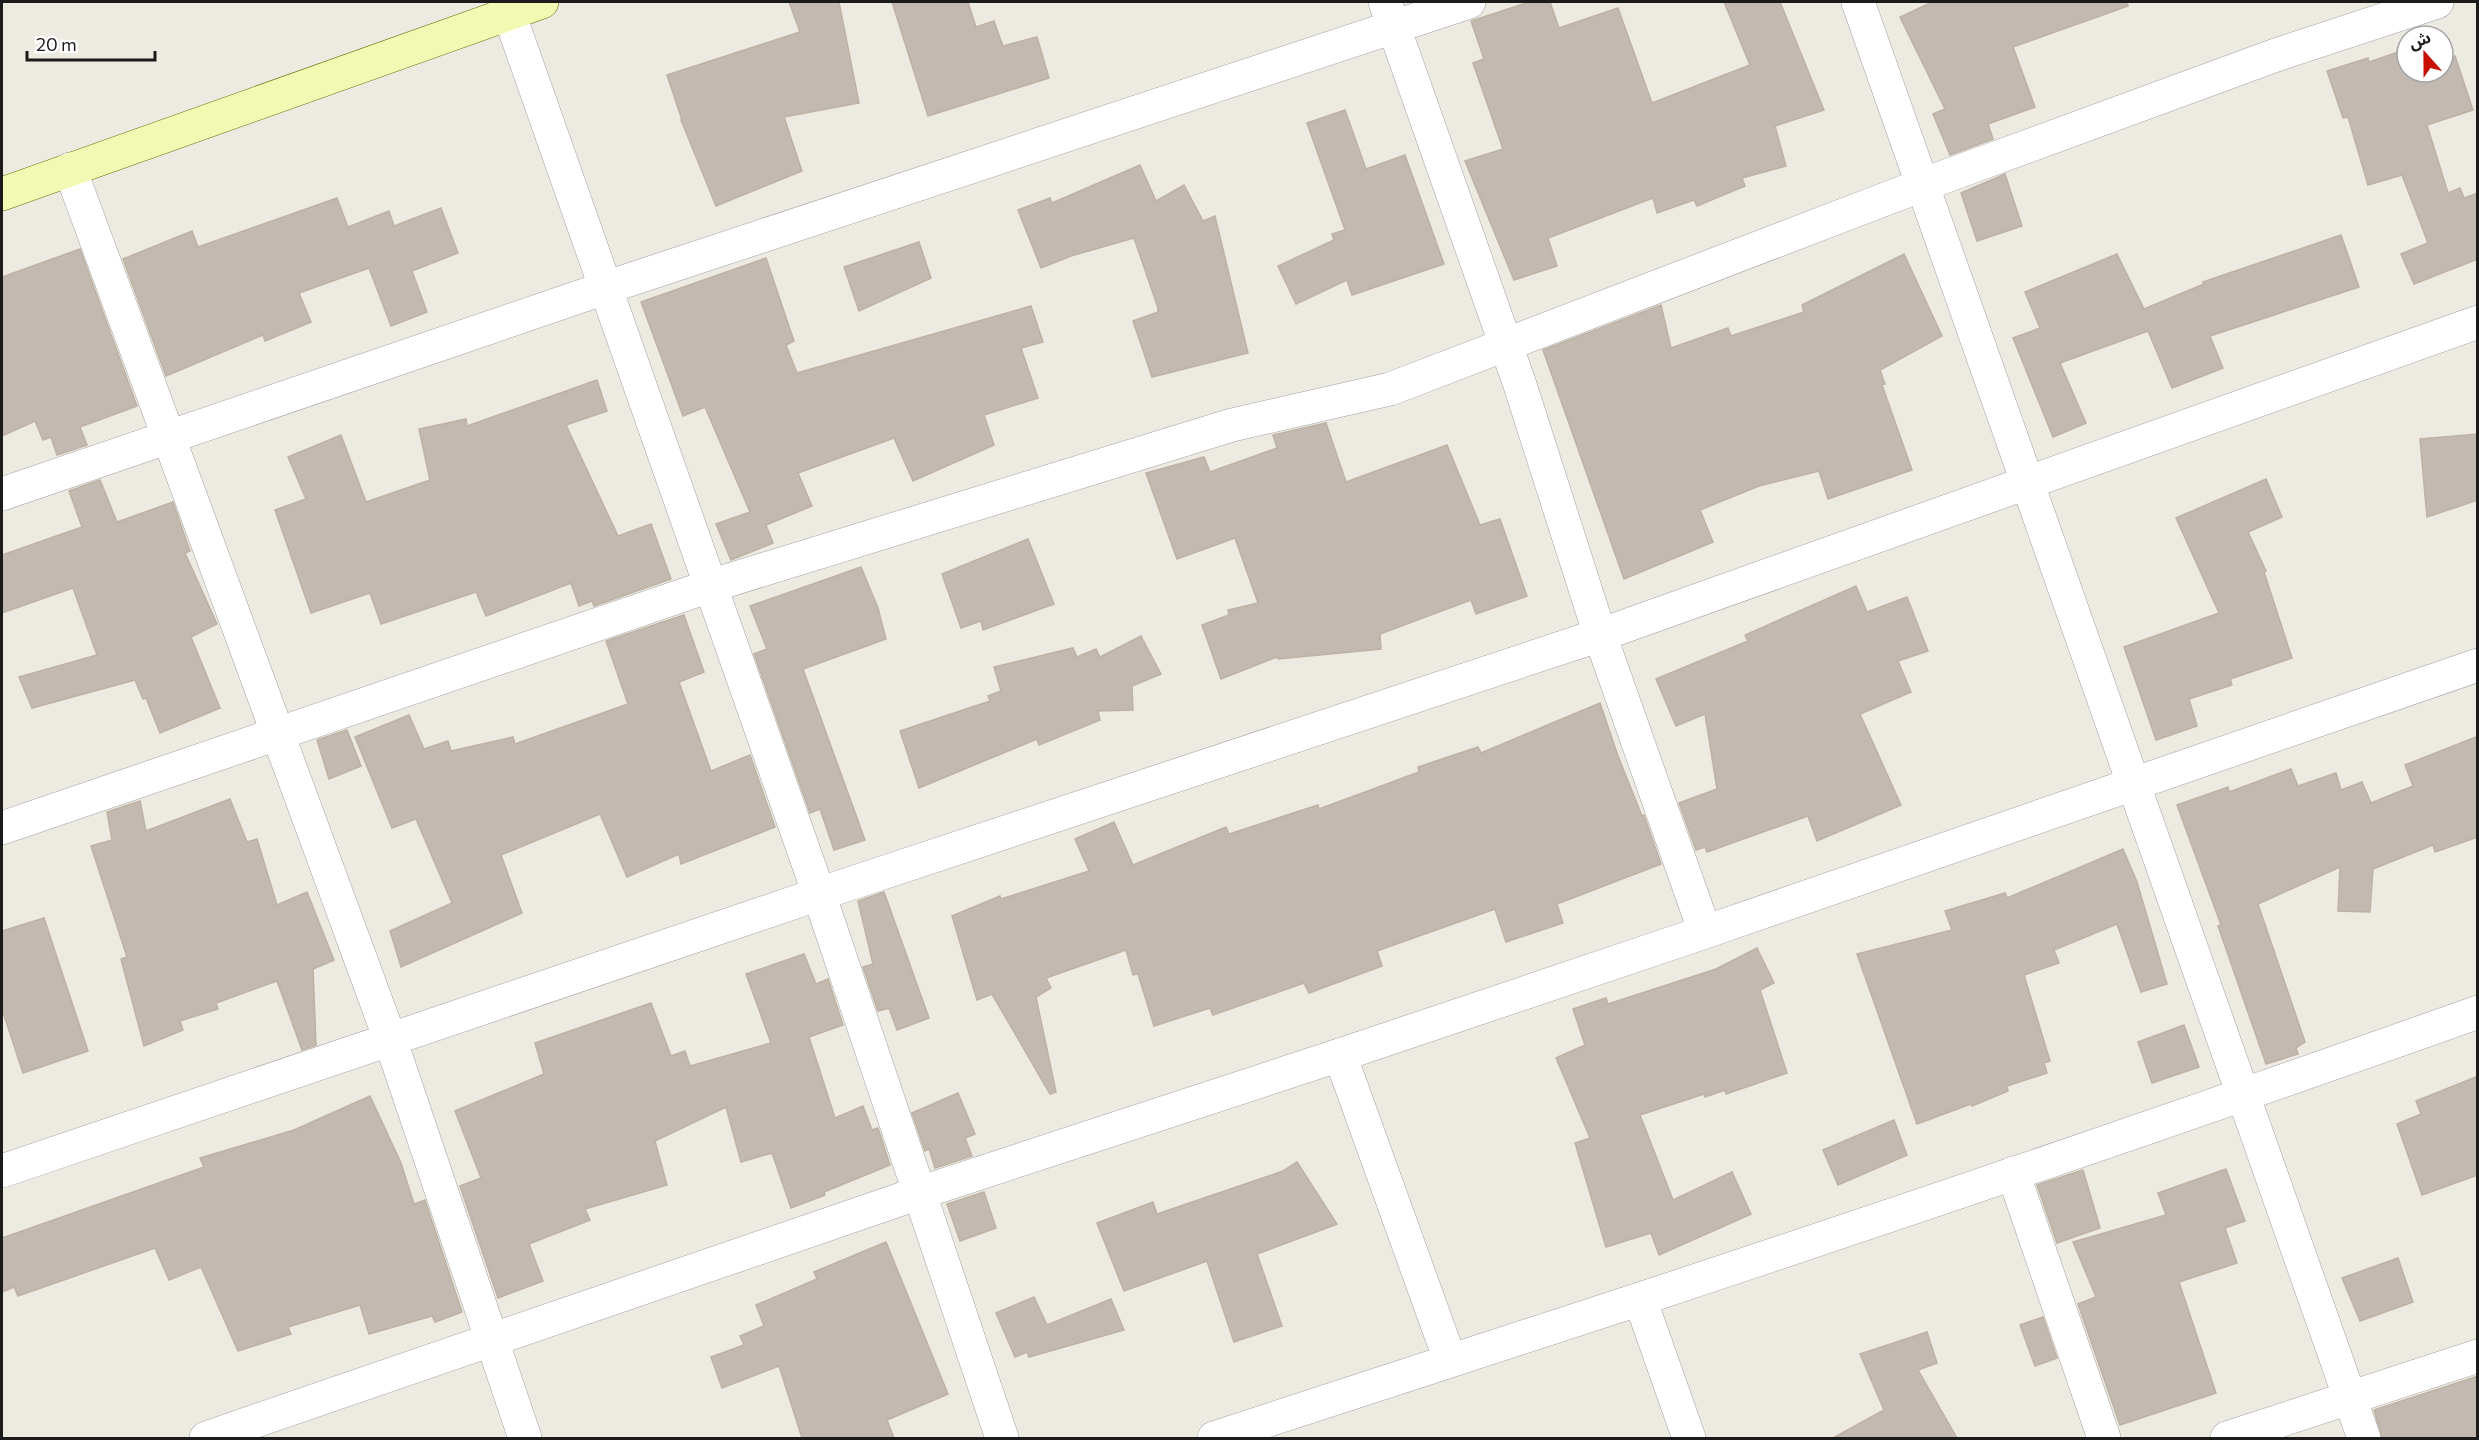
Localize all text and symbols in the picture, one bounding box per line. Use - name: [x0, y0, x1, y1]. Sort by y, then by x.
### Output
- scale bar: [27, 24, 154, 62]
- north arrow: [2395, 24, 2455, 84]
- text: ش: [2406, 27, 2434, 53]
- text: 20 m: [36, 33, 77, 55]

